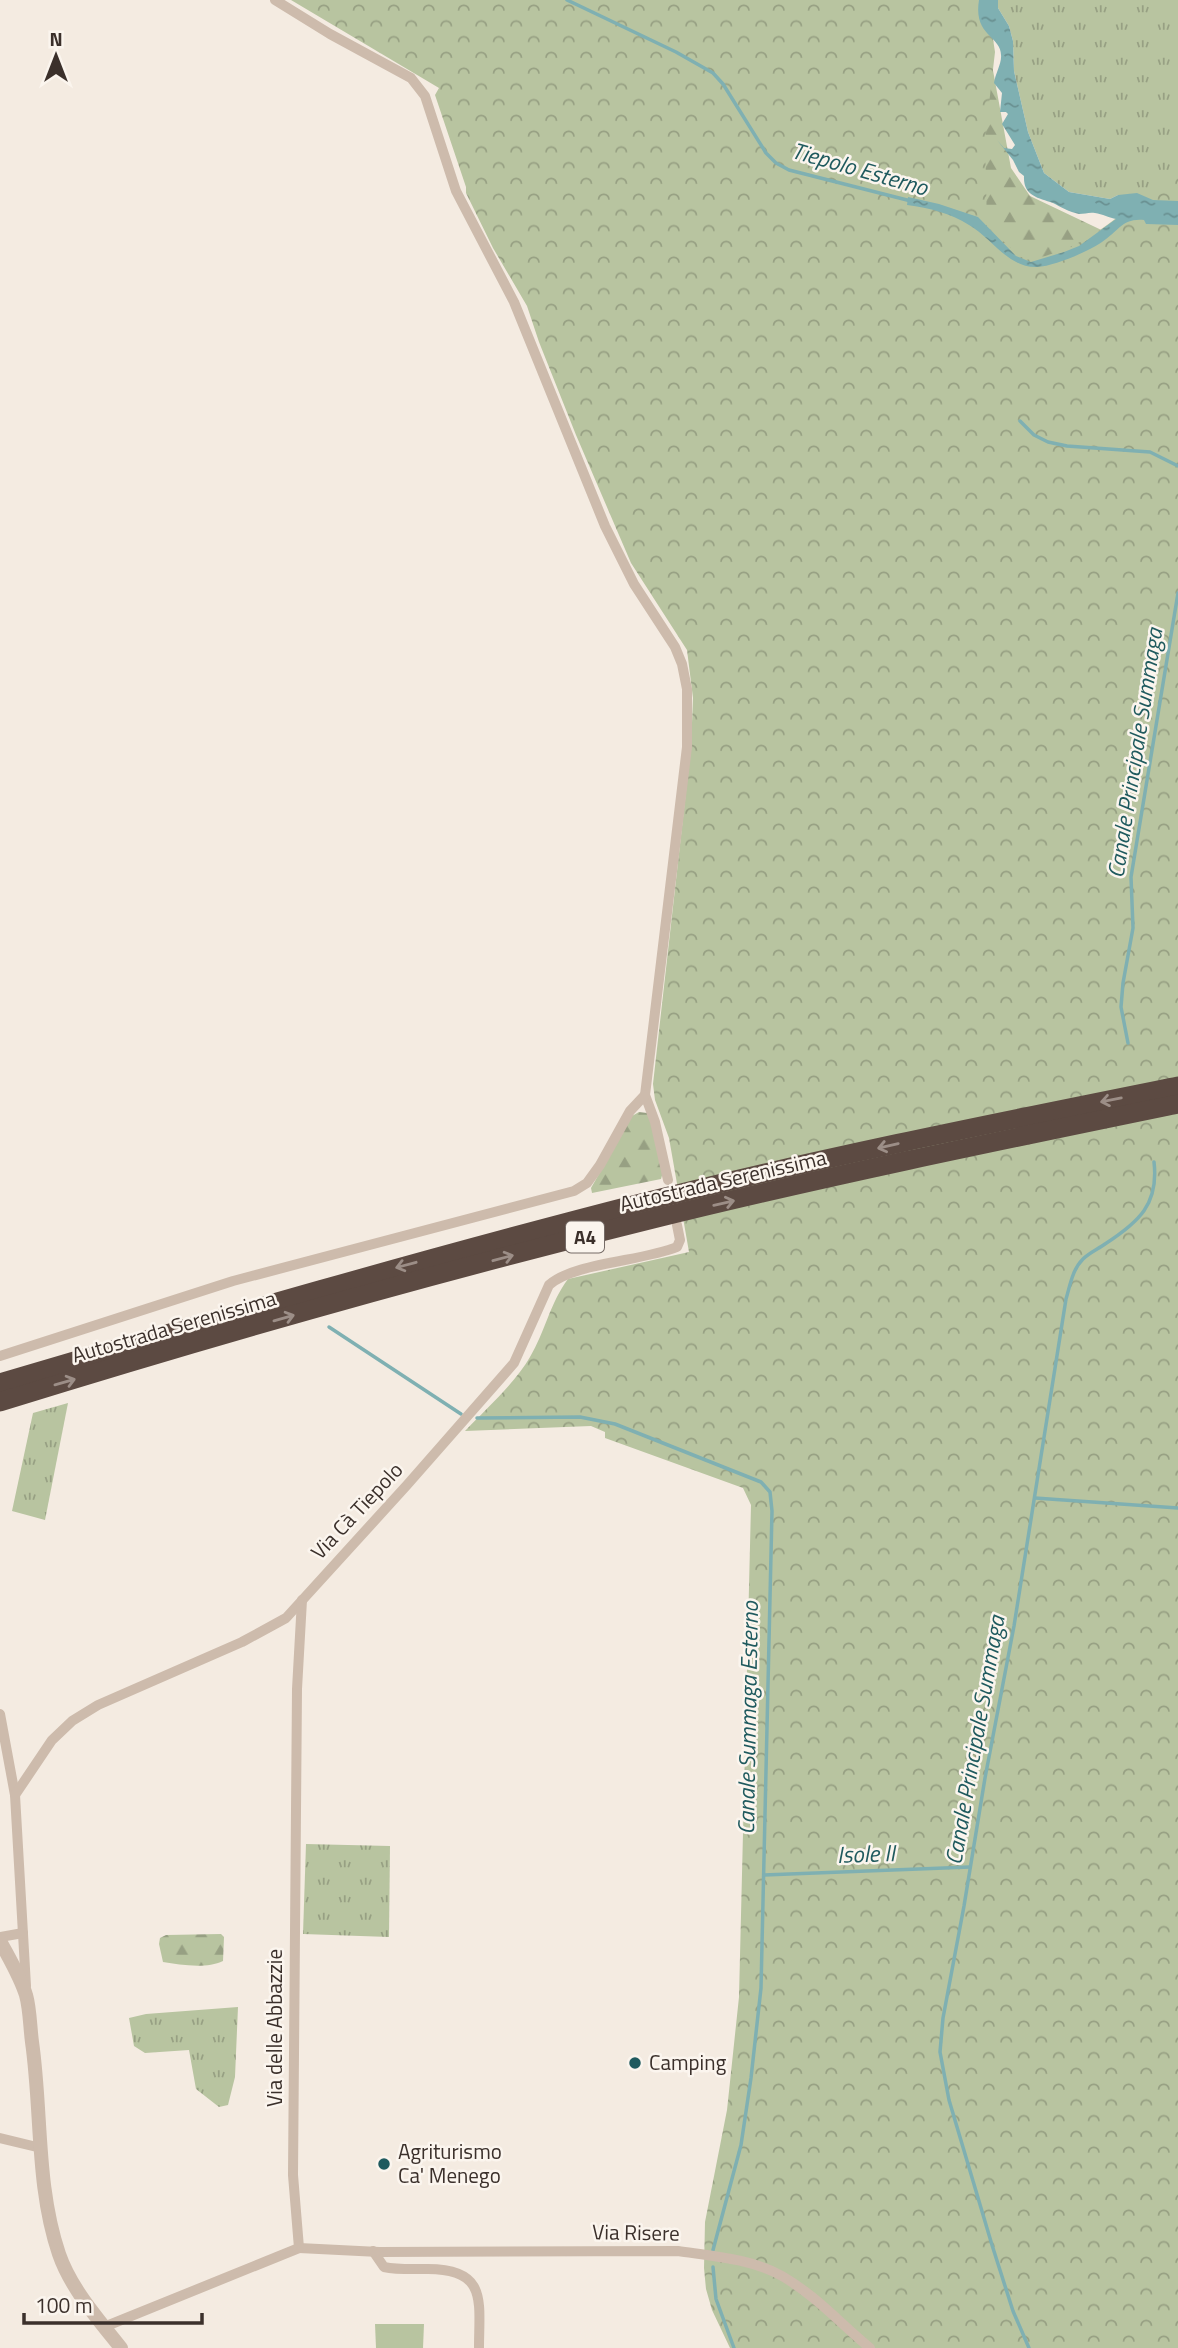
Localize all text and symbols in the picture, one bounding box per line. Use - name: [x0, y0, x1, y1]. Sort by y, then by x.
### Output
- north arrow: [21, 21, 91, 91]
- text: N: [49, 24, 63, 53]
- water label: Tiepolo Esterno: [788, 132, 933, 205]
- water label: Canale Principale Summaga: [1097, 624, 1172, 880]
- one-way arrow: [1100, 1093, 1123, 1107]
- street label: Autostrada Serenissima: [616, 1141, 830, 1219]
- one-way arrow: [878, 1141, 900, 1154]
- one-way arrow: [712, 1196, 735, 1209]
- road number: A4: [566, 1222, 604, 1252]
- one-way arrow: [492, 1251, 514, 1264]
- one-way arrow: [395, 1260, 417, 1273]
- street label: Autostrada Serenissima: [68, 1281, 280, 1371]
- one-way arrow: [272, 1311, 294, 1324]
- one-way arrow: [54, 1375, 76, 1388]
- street label: Via Cà Tiepolo: [303, 1454, 410, 1566]
- water label: Canale Summaga Esterno: [728, 1600, 767, 1835]
- water label: Canale Principale Summaga: [935, 1611, 1014, 1867]
- water label: Isole II: [836, 1835, 898, 1872]
- street label: Via delle Abbazzie: [258, 1949, 290, 2107]
- place label: Camping: [649, 2046, 726, 2078]
- marker: Camping: [627, 2055, 643, 2071]
- place label: Agriturismo Ca' Menego: [398, 2135, 502, 2191]
- marker: Agriturismo Ca' Menego: [376, 2156, 392, 2172]
- street label: Via Risere: [592, 2215, 680, 2249]
- scale bar: [24, 2282, 203, 2326]
- text: 100 m: [35, 2289, 92, 2321]

